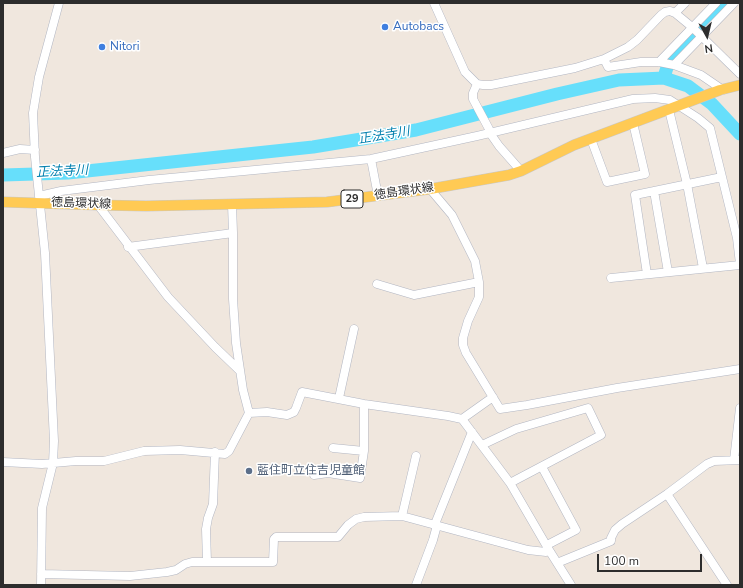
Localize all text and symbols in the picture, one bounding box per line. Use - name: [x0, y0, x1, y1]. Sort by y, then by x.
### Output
- north arrow: [687, 16, 727, 56]
- place label: Autobacs: [393, 20, 444, 34]
- marker: Autobacs: [380, 22, 390, 32]
- place label: Nitori: [110, 40, 140, 54]
- text: N: [704, 40, 714, 56]
- marker: Nitori: [97, 42, 107, 52]
- water label: 正法寺川: [357, 124, 411, 148]
- water label: 正法寺川: [36, 163, 88, 181]
- street label: 徳島環状線: [373, 181, 435, 203]
- road number: 29: [341, 190, 363, 208]
- street label: 徳島環状線: [51, 196, 111, 212]
- place label: 藍住町立住吉児童館: [257, 464, 365, 478]
- marker: 藍住町立住吉児童館: [244, 466, 254, 476]
- scale bar: [599, 546, 704, 572]
- text: 100 m: [604, 553, 639, 569]

